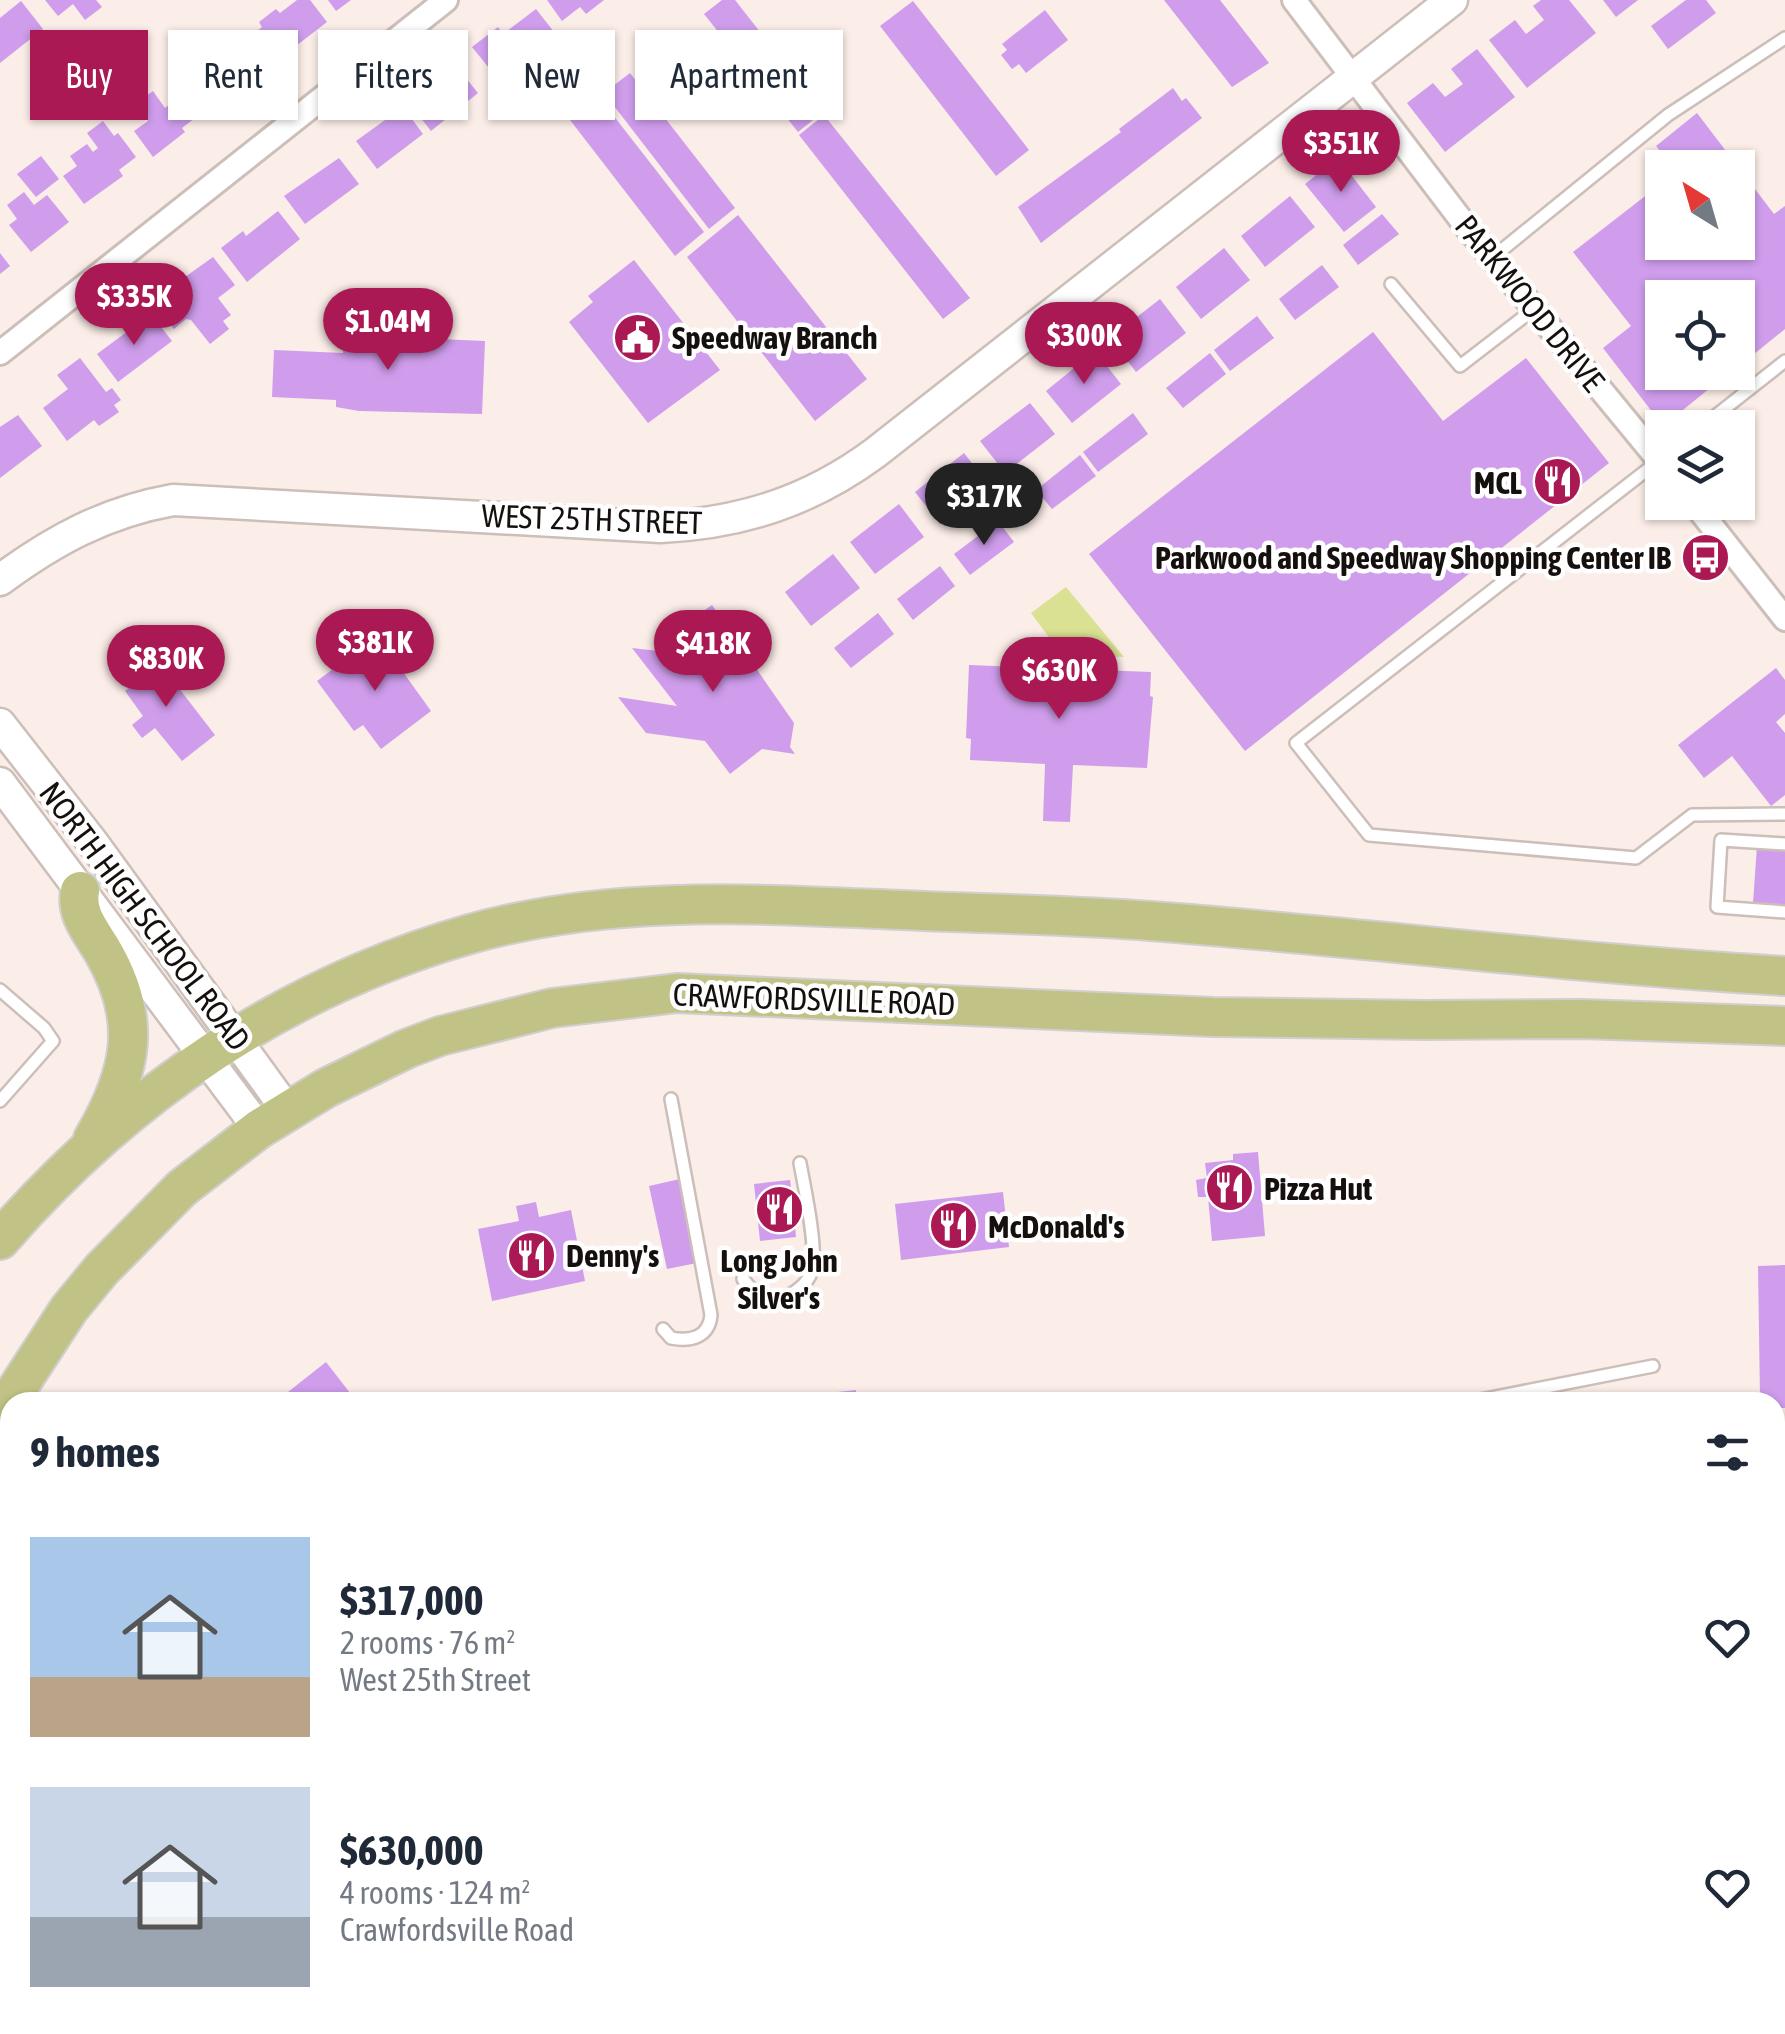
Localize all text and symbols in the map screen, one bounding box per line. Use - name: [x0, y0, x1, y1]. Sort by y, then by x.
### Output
- chip: Buy: [30, 30, 148, 120]
- chip: Rent: [168, 30, 298, 120]
- chip: Filters: [318, 30, 468, 120]
- chip: New: [488, 30, 615, 120]
- chip: Apartment: [635, 30, 843, 120]
- pin: $351K: [1271, 110, 1411, 195]
- text: $351K: [1304, 124, 1378, 161]
- north arrow: [1645, 150, 1755, 260]
- map controls: [1645, 150, 1755, 520]
- street label: PARKWOOD DRIVE: [1448, 208, 1612, 399]
- pin: $335K: [64, 263, 204, 348]
- text: $335K: [97, 277, 171, 314]
- button: locate: [1645, 280, 1755, 390]
- pin: $1.04M: [307, 288, 469, 373]
- text: $1.04M: [345, 302, 431, 339]
- pin: $300K: [1014, 302, 1154, 387]
- public building icon: Speedway Branch: [611, 311, 663, 363]
- text: $300K: [1047, 316, 1121, 353]
- place label: Speedway Branch: [672, 319, 877, 356]
- button: layers: [1645, 410, 1755, 520]
- restaurant icon: MCL: [1531, 456, 1583, 508]
- pin: $317K: [914, 463, 1054, 548]
- place label: MCL: [1474, 464, 1523, 501]
- text: $317K: [947, 477, 1021, 514]
- street label: WEST 25TH STREET: [481, 497, 703, 541]
- bus stop icon: Parkwood and Speedway Shopping Center IB: [1680, 531, 1732, 583]
- place label: Parkwood and Speedway Shopping Center IB: [1155, 539, 1672, 576]
- pin: $381K: [305, 609, 445, 694]
- pin: $418K: [643, 610, 783, 695]
- text: $381K: [338, 623, 412, 660]
- text: $418K: [676, 624, 750, 661]
- pin: $830K: [96, 625, 236, 710]
- pin: $630K: [989, 637, 1129, 722]
- text: $830K: [129, 639, 203, 676]
- text: $630K: [1022, 651, 1096, 688]
- street label: NORTH HIGH SCHOOL ROAD: [32, 775, 258, 1057]
- street label: CRAWFORDSVILLE ROAD: [672, 976, 956, 1022]
- restaurant icon: Pizza Hut: [1203, 1162, 1255, 1214]
- place label: Pizza Hut: [1264, 1170, 1373, 1207]
- restaurant icon: Long John Silver's: [753, 1184, 805, 1236]
- restaurant icon: McDonald's: [927, 1200, 979, 1252]
- place label: McDonald's: [988, 1208, 1125, 1245]
- restaurant icon: Denny's: [505, 1229, 557, 1281]
- place label: Denny's: [566, 1237, 659, 1274]
- place label: Long John Silver's: [720, 1242, 838, 1316]
- icon: filters: [1700, 1425, 1755, 1480]
- text: 9 homes: [30, 1428, 160, 1476]
- text: $317,000: [340, 1576, 484, 1624]
- icon: home: [110, 1577, 230, 1697]
- icon: heart: [1700, 1610, 1755, 1665]
- text: 2 rooms · 76 m²: [340, 1624, 515, 1661]
- text: West 25th Street: [340, 1661, 531, 1698]
- text: $630,000: [340, 1826, 484, 1874]
- icon: home: [110, 1827, 230, 1947]
- icon: heart: [1700, 1860, 1755, 1915]
- text: 4 rooms · 124 m²: [340, 1874, 530, 1911]
- text: Crawfordsville Road: [340, 1911, 574, 1948]

